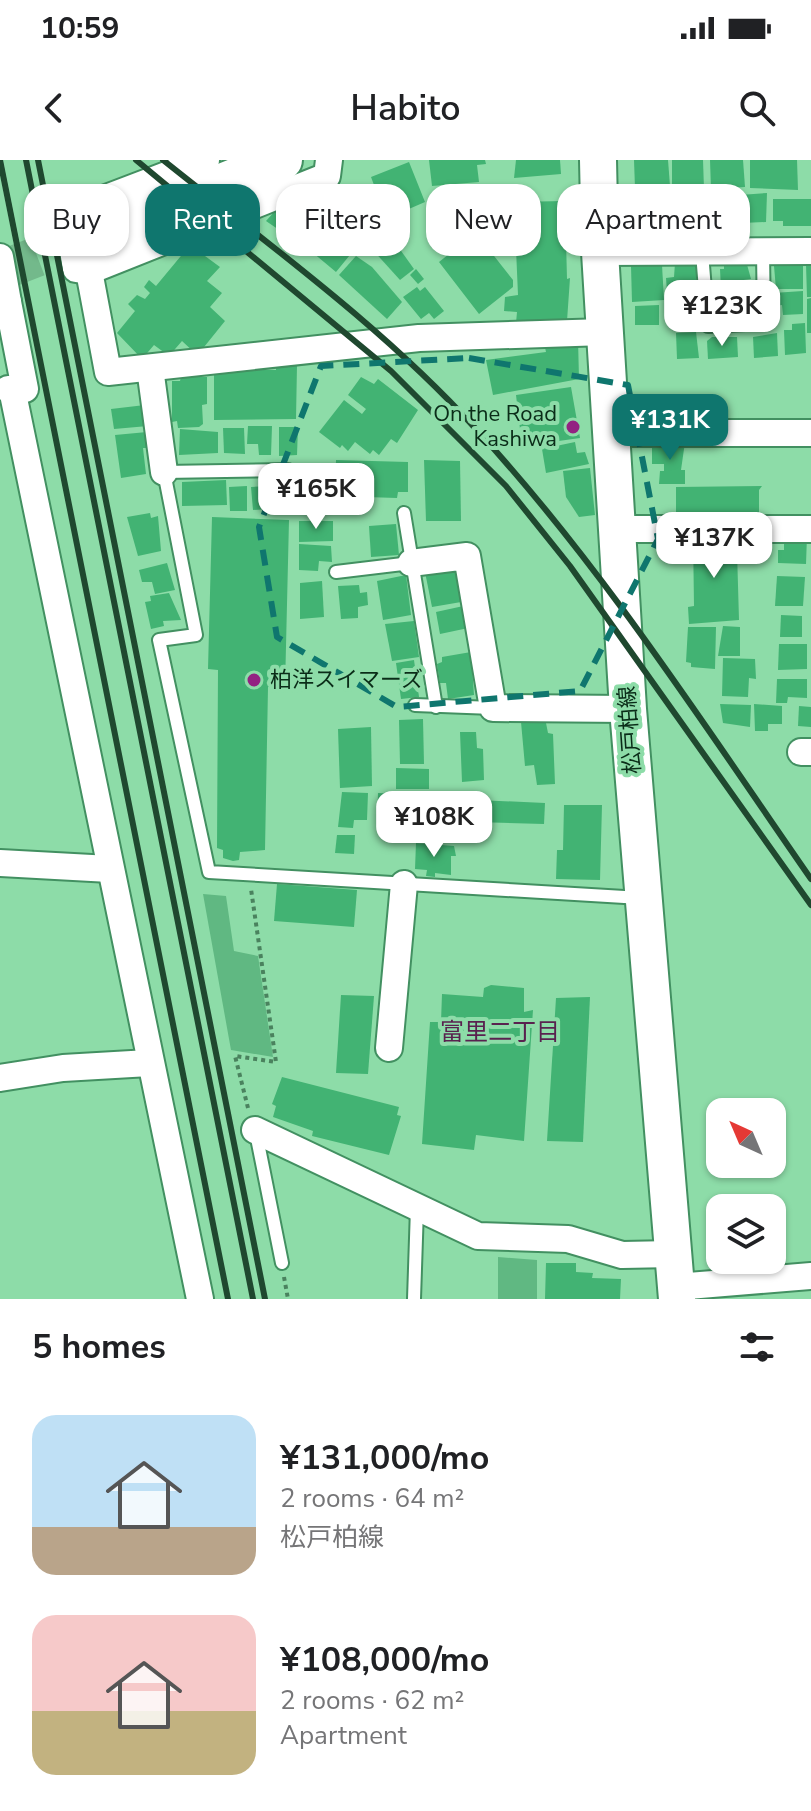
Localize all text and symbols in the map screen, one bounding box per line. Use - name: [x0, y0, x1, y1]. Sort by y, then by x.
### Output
- text: 10:59: [40, 8, 119, 49]
- text: Habito: [350, 84, 461, 133]
- icon: back: [32, 86, 76, 130]
- icon: search: [735, 86, 779, 130]
- chip: Buy: [24, 184, 129, 256]
- chip: Rent: [145, 184, 260, 256]
- chip: Filters: [276, 184, 410, 256]
- chip: New: [426, 184, 541, 256]
- chip: Apartment: [557, 184, 750, 256]
- pin: ¥123K: [666, 280, 778, 348]
- text: ¥123K: [682, 288, 762, 323]
- pin: ¥131K: [614, 394, 726, 462]
- place label: On the Road Kashiwa: [433, 399, 557, 454]
- text: ¥131K: [630, 402, 710, 437]
- marker: On the Road Kashiwa: [564, 418, 582, 436]
- pin: ¥165K: [260, 463, 372, 531]
- text: ¥165K: [276, 471, 356, 506]
- pin: ¥137K: [658, 512, 770, 580]
- text: ¥137K: [674, 520, 754, 555]
- place label: 柏洋スイマーズ: [270, 665, 423, 695]
- marker: 柏洋スイマーズ: [245, 671, 263, 689]
- street label: 松戸柏線: [612, 685, 648, 775]
- pin: ¥108K: [378, 791, 490, 859]
- text: ¥108K: [394, 799, 474, 834]
- district label: 富里二丁目: [440, 1016, 560, 1048]
- north arrow: [706, 1098, 786, 1178]
- map controls: [706, 1098, 786, 1274]
- button: layers: [706, 1194, 786, 1274]
- text: 5 homes: [32, 1324, 166, 1370]
- icon: filters: [735, 1325, 779, 1369]
- text: ¥131,000/mo: [280, 1435, 489, 1481]
- icon: home: [96, 1447, 192, 1543]
- text: 2 rooms · 64 m²: [280, 1481, 464, 1516]
- text: 松戸柏線: [280, 1520, 384, 1555]
- text: ¥108,000/mo: [280, 1637, 489, 1683]
- icon: home: [96, 1647, 192, 1743]
- text: 2 rooms · 62 m²: [280, 1683, 464, 1718]
- text: Apartment: [280, 1718, 407, 1753]

